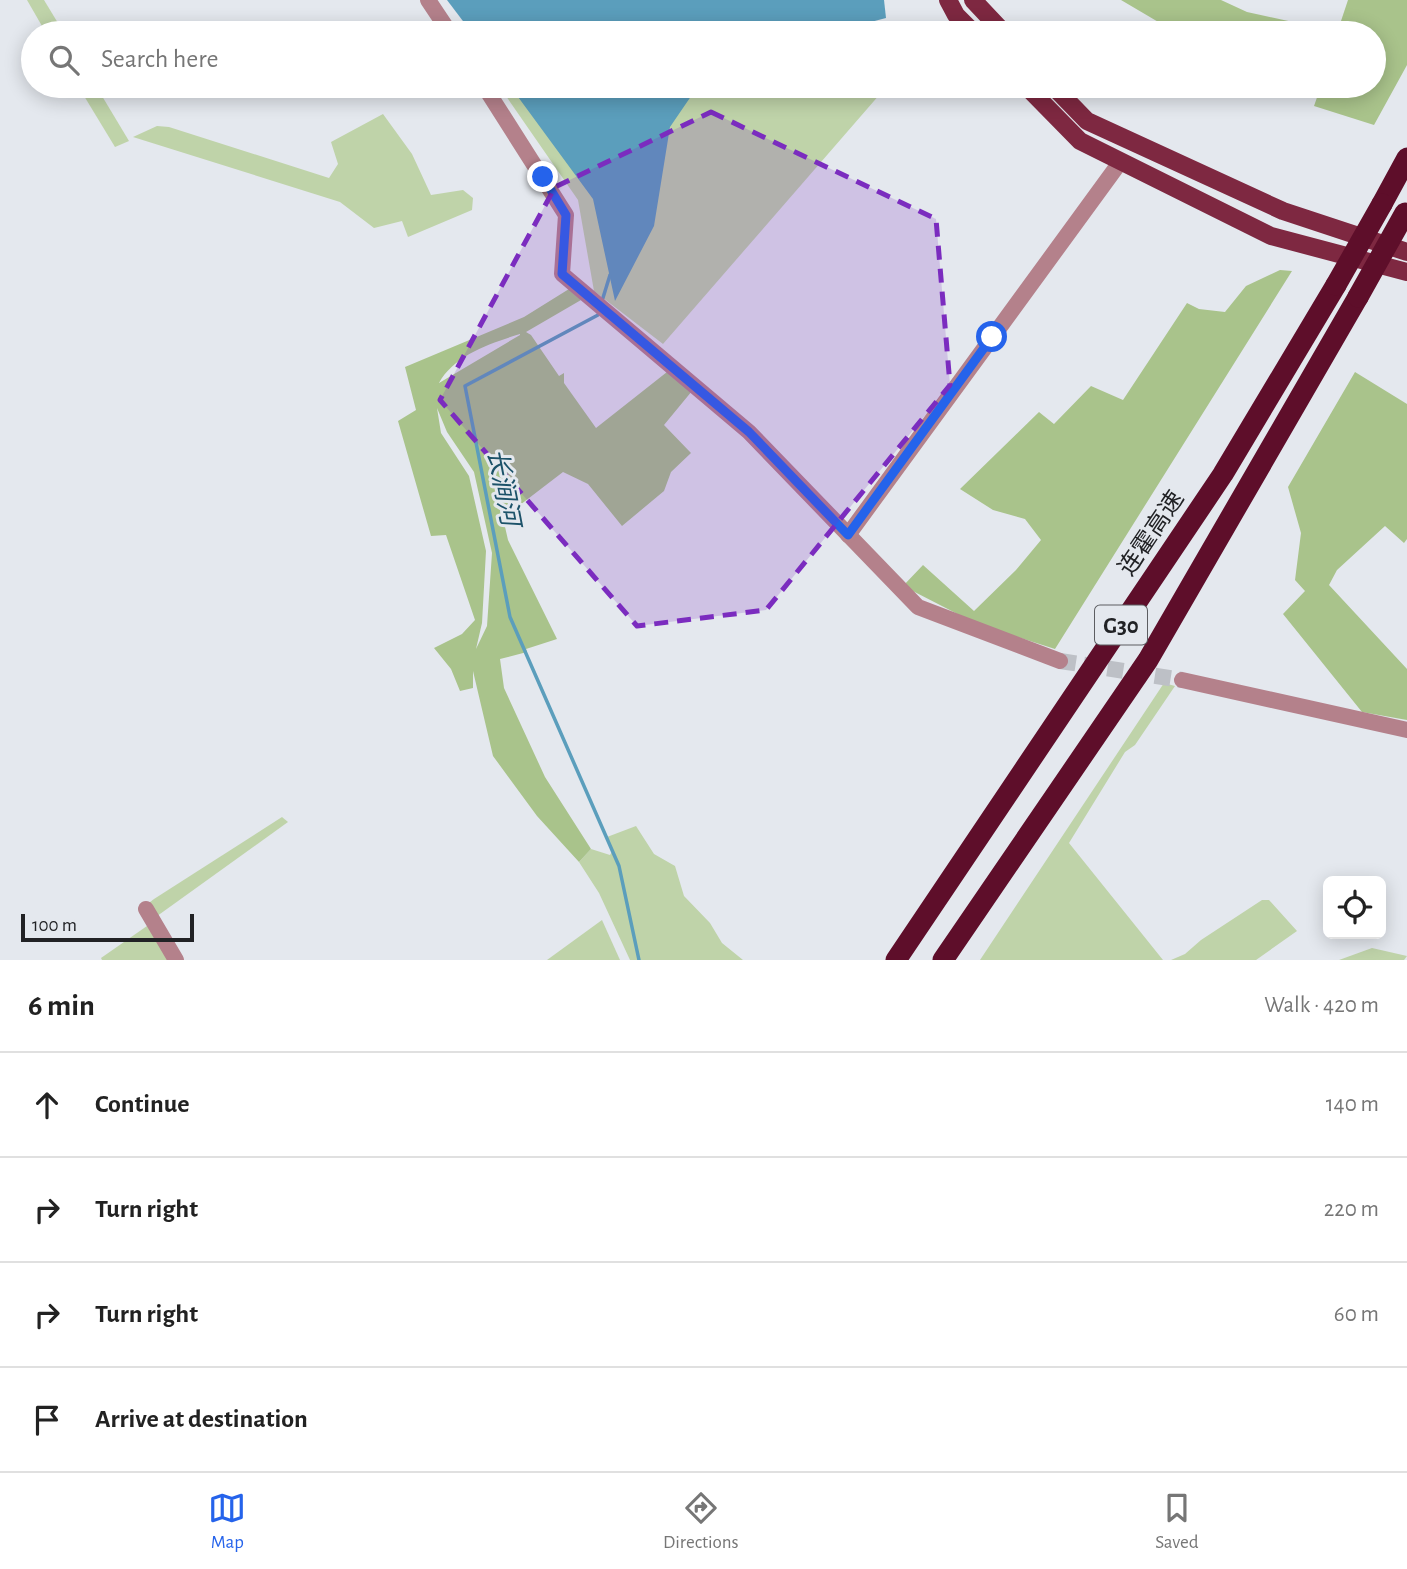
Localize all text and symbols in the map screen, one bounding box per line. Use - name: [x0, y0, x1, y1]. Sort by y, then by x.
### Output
- search box: [21, 21, 1386, 98]
- icon: search: [45, 41, 83, 79]
- text: Search here: [101, 46, 219, 72]
- route end: [527, 161, 558, 192]
- route start: [976, 321, 1007, 352]
- water label: 长涧河: [483, 446, 525, 533]
- street label: 连霍高速: [1113, 486, 1189, 580]
- road number: G30: [1095, 606, 1147, 645]
- map controls: [1323, 876, 1386, 939]
- button: locate: [1323, 876, 1386, 939]
- scale bar: [21, 911, 194, 943]
- text: 100 m: [32, 916, 77, 935]
- text: 6 min: [28, 991, 95, 1021]
- text: Walk · 420 m: [1264, 994, 1379, 1017]
- icon: ahead: [28, 1086, 66, 1124]
- text: Continue: [95, 1091, 190, 1117]
- text: 140 m: [1326, 1093, 1379, 1116]
- icon: right: [28, 1191, 66, 1229]
- text: Turn right: [95, 1196, 198, 1222]
- text: 220 m: [1324, 1198, 1379, 1221]
- icon: right: [28, 1296, 66, 1334]
- text: Turn right: [95, 1301, 198, 1327]
- text: 60 m: [1334, 1303, 1379, 1326]
- icon: arrive: [28, 1401, 66, 1439]
- text: Arrive at destination: [95, 1406, 308, 1432]
- tab: Map: [208, 1489, 246, 1554]
- tab: Directions: [663, 1489, 739, 1554]
- tab: Saved: [1155, 1489, 1199, 1554]

